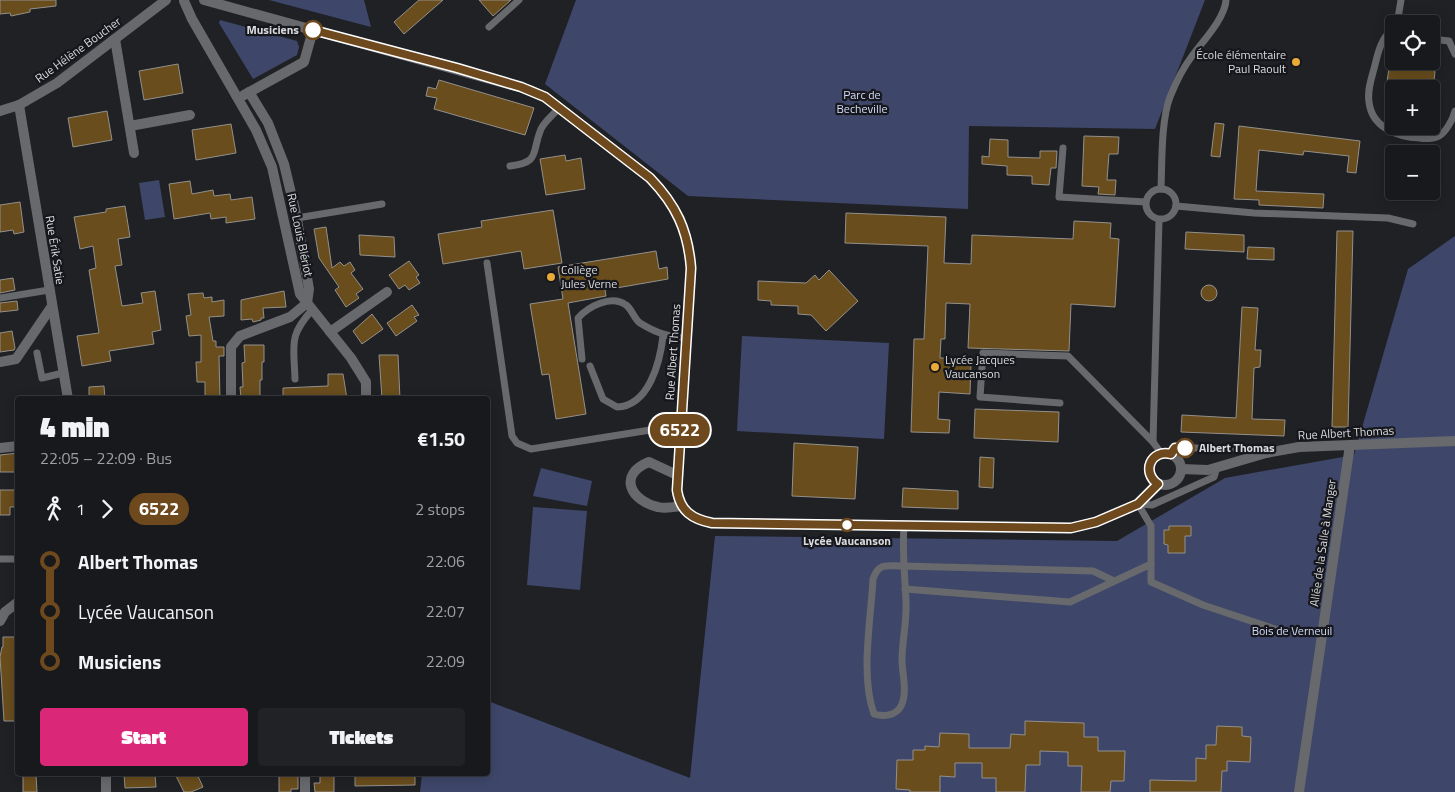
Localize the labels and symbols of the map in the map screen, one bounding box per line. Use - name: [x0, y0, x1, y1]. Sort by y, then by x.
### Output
- street label: Rue Hélène Boucher: [31, 12, 125, 87]
- place label: Musiciens: [246, 20, 299, 39]
- marker: Musiciens: [303, 20, 323, 40]
- place label: École élémentaire Paul Raoult: [1196, 45, 1287, 78]
- marker: École élémentaire Paul Raoult: [1290, 56, 1302, 68]
- park label: Parc de Becheville: [836, 85, 888, 118]
- street label: Rue Louis Blériot: [282, 191, 319, 279]
- street label: Rue Érik Satie: [41, 214, 70, 286]
- place label: Collège Jules Verne: [561, 260, 617, 293]
- marker: Collège Jules Verne: [545, 271, 557, 283]
- street label: Rue Albert Thomas: [660, 303, 685, 401]
- place label: Lycée Jacques Vaucanson: [945, 350, 1015, 383]
- marker: Lycée Jacques Vaucanson: [929, 361, 941, 373]
- line badge: 6522: [645, 414, 715, 446]
- street label: Rue Albert Thomas: [1297, 420, 1395, 445]
- marker: Albert Thomas: [1175, 438, 1195, 458]
- place label: Albert Thomas: [1199, 438, 1275, 457]
- street label: Allée de la Salle à Manger: [1304, 478, 1341, 608]
- marker: Lycée Vaucanson: [840, 518, 854, 532]
- place label: Lycée Vaucanson: [803, 531, 891, 550]
- park label: Bois de Verneuil: [1252, 621, 1332, 640]

